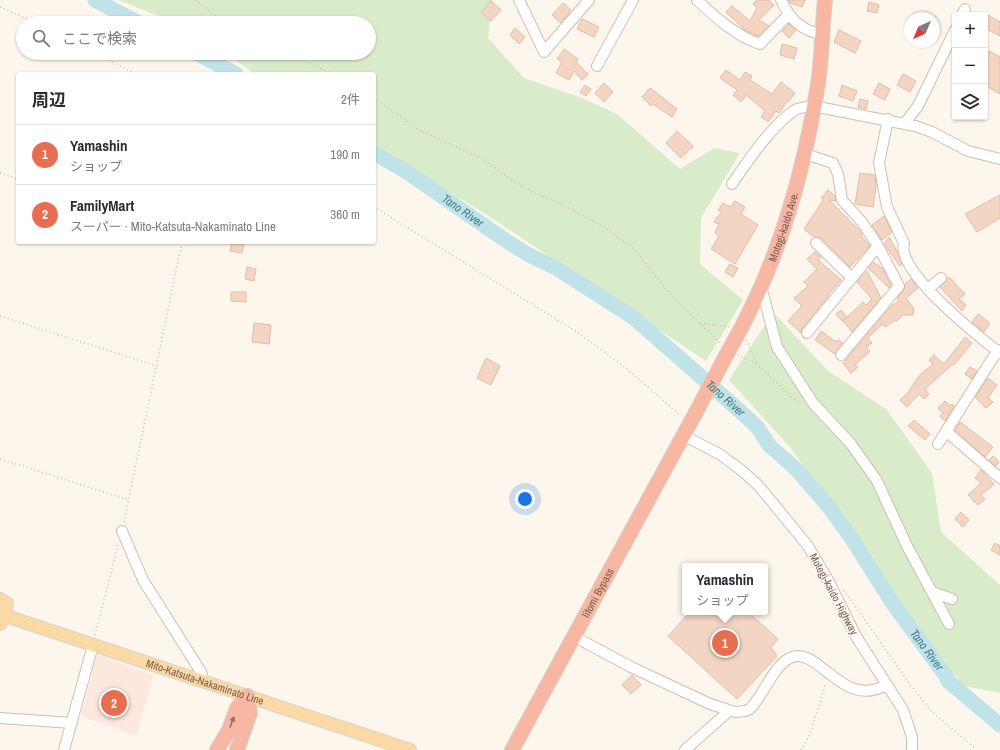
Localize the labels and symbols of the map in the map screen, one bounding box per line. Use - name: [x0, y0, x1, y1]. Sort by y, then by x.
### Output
- north arrow: [904, 12, 940, 48]
- street label: Motegi-kaido Ave.: [765, 190, 801, 264]
- water label: Tano River: [439, 191, 487, 231]
- water label: Tano River: [702, 377, 749, 420]
- your location: [515, 489, 535, 509]
- street label: Motegi-kaido Highway: [807, 551, 862, 638]
- street label: Iitomi Bypass: [578, 565, 617, 620]
- water label: Tano River: [906, 626, 948, 674]
- pin: 1: [712, 628, 738, 658]
- street label: Mito-Katsuta-Nakaminato Line: [144, 656, 266, 708]
- pin: 2: [101, 688, 127, 718]
- one-way arrow: [230, 715, 236, 727]

